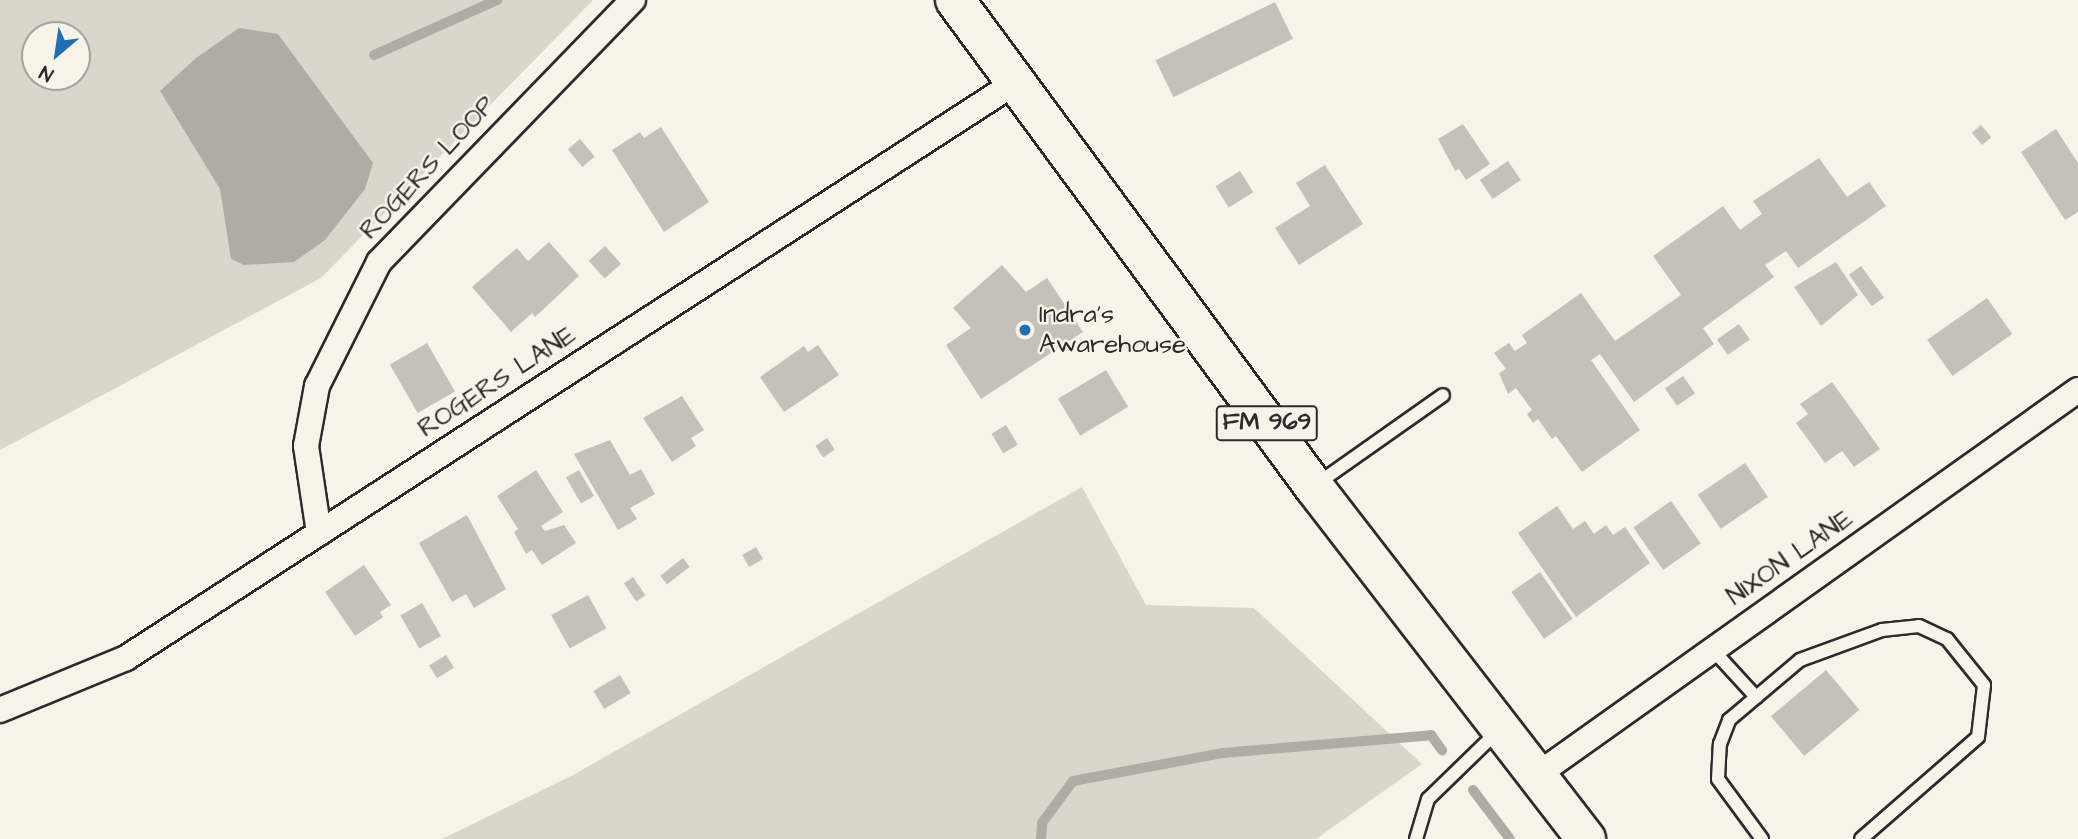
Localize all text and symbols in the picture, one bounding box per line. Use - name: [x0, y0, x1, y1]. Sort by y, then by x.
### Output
- north arrow: [21, 21, 91, 91]
- text: N: [35, 58, 58, 88]
- street label: ROGERS LOOP: [354, 90, 502, 246]
- place label: Indra's Awarehouse: [1039, 299, 1186, 360]
- street label: ROGERS LANE: [412, 320, 582, 444]
- marker: Indra's Awarehouse: [1017, 322, 1033, 338]
- road number: FM 969: [1214, 402, 1320, 444]
- street label: NIXON LANE: [1721, 503, 1859, 613]

